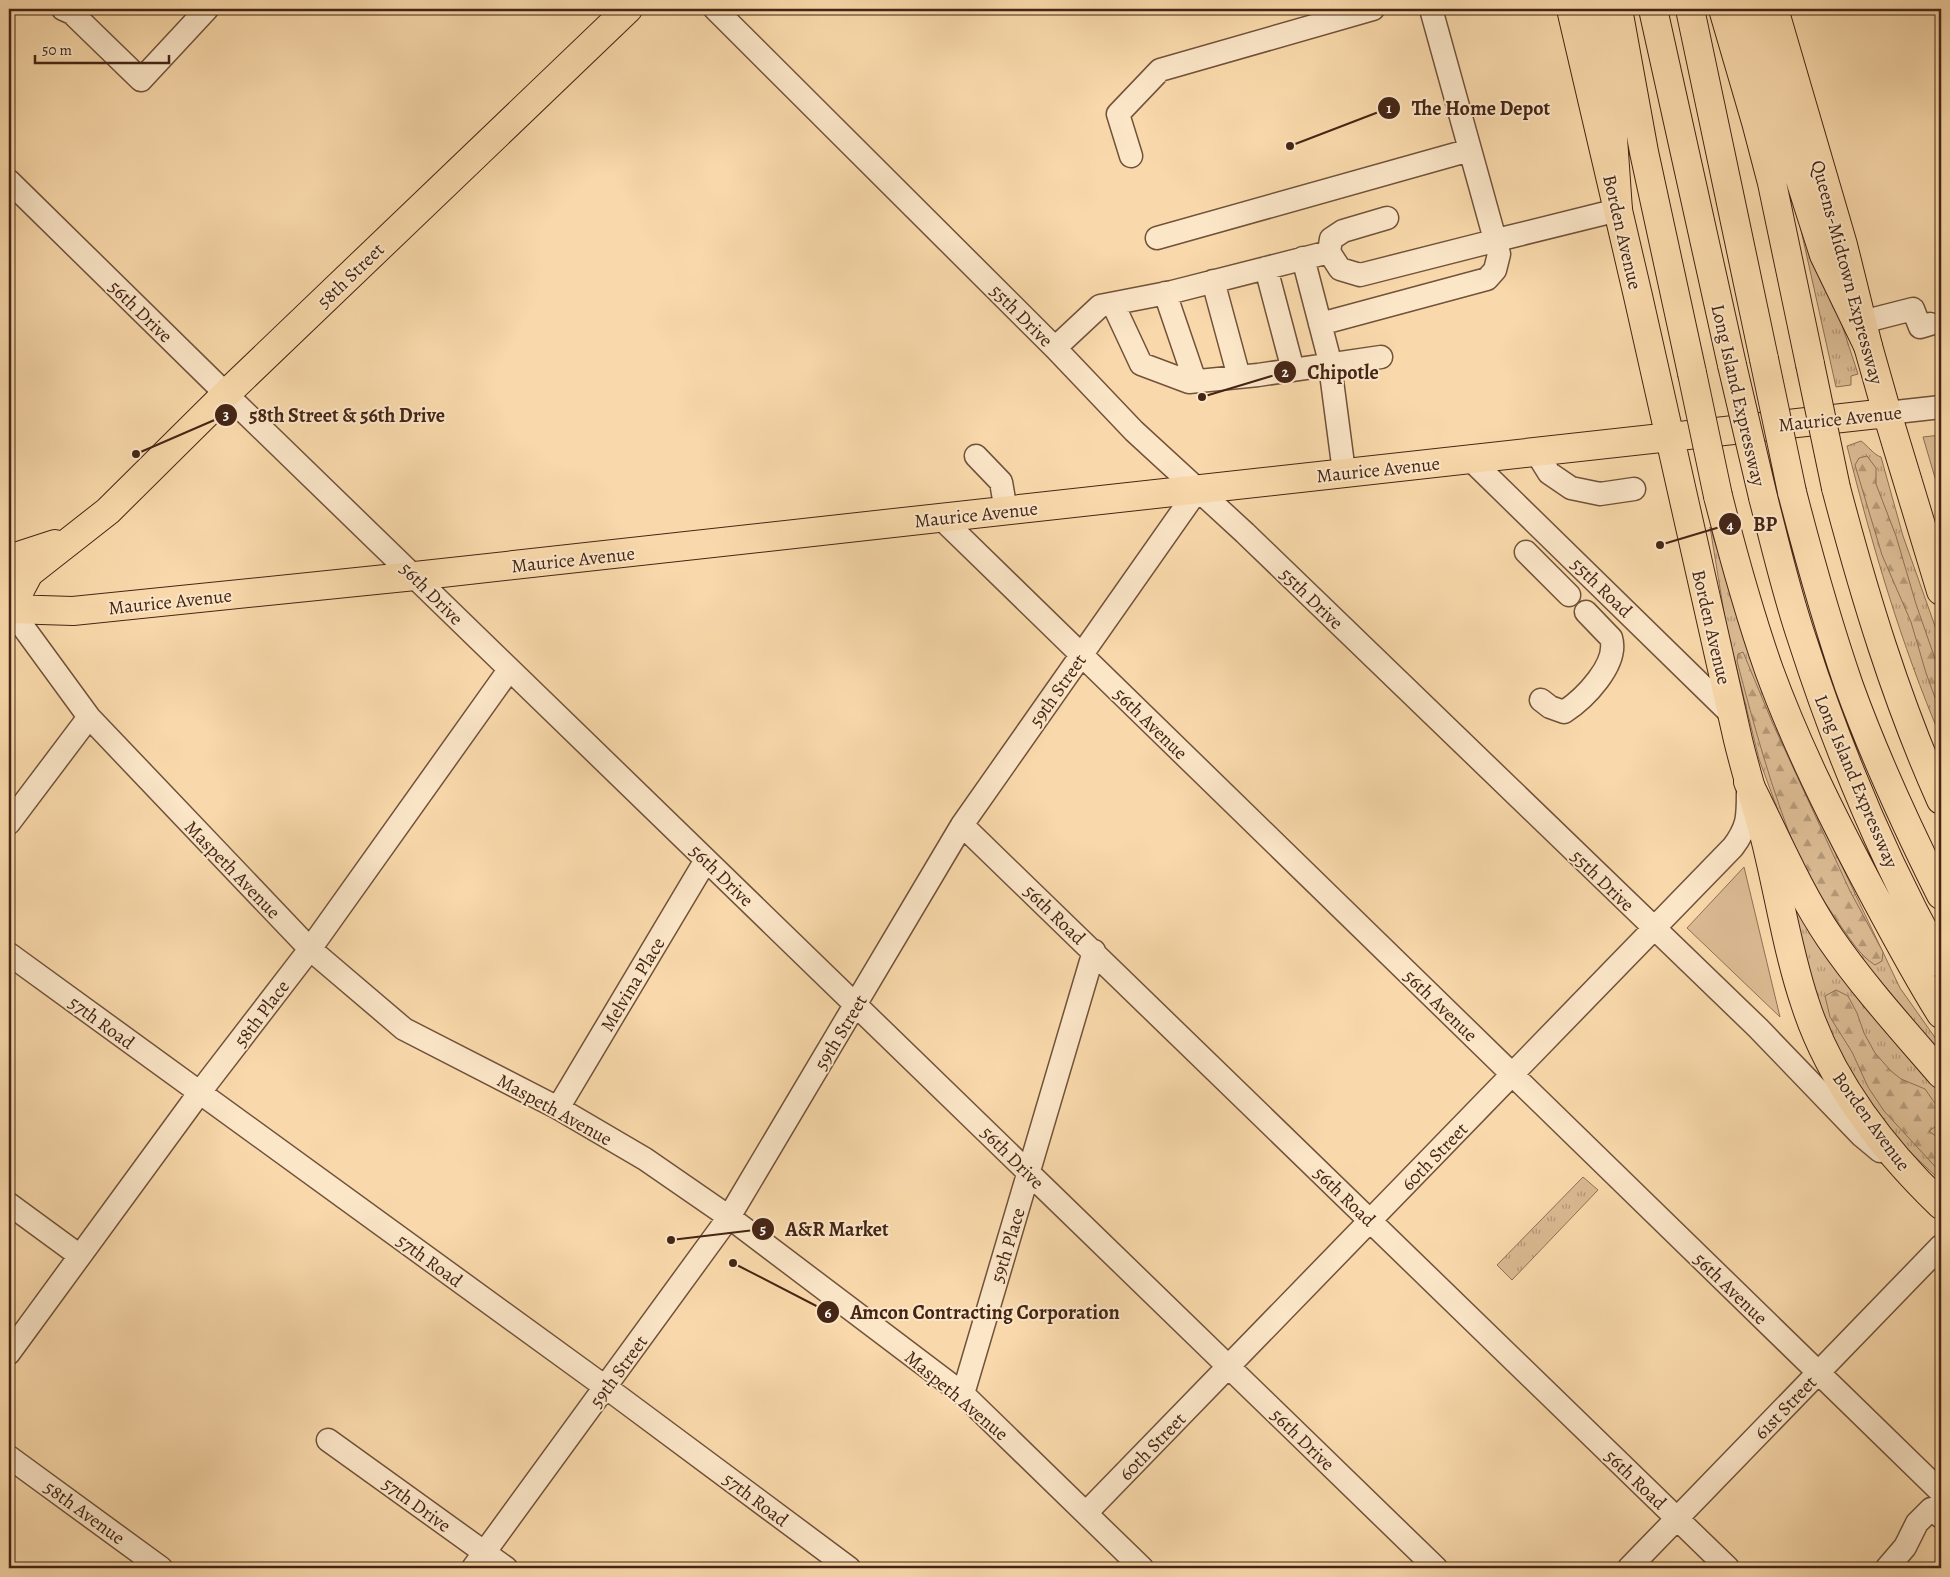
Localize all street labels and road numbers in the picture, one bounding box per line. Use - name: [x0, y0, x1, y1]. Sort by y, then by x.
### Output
- street label: Queens-Midtown Expressway: [1805, 157, 1890, 388]
- street label: Borden Avenue: [1596, 172, 1648, 292]
- street label: 58th Street: [311, 237, 390, 314]
- street label: 56th Drive: [103, 275, 178, 349]
- street label: 55th Drive: [984, 279, 1058, 353]
- street label: Long Island Expressway: [1704, 302, 1772, 489]
- street label: Maurice Avenue: [1777, 400, 1903, 438]
- street label: Maurice Avenue: [1315, 451, 1441, 489]
- street label: Maurice Avenue: [913, 496, 1039, 534]
- street label: Maurice Avenue: [510, 541, 636, 579]
- street label: 55th Road: [1565, 552, 1638, 624]
- street label: 56th Drive: [394, 556, 469, 631]
- street label: 55th Drive: [1274, 562, 1349, 636]
- street label: Borden Avenue: [1685, 567, 1737, 687]
- street label: Maurice Avenue: [107, 583, 233, 621]
- street label: 59th Street: [1023, 649, 1092, 732]
- street label: 56th Avenue: [1108, 682, 1193, 766]
- street label: Long Island Expressway: [1808, 691, 1905, 873]
- street label: Maspeth Avenue: [179, 815, 286, 925]
- street label: 56th Drive: [684, 839, 759, 913]
- street label: 55th Drive: [1565, 844, 1640, 918]
- street label: 56th Road: [1018, 879, 1091, 951]
- street label: Melvina Place: [594, 932, 671, 1037]
- street label: 56th Avenue: [1398, 964, 1483, 1048]
- street label: 58th Place: [228, 975, 296, 1052]
- street label: 57th Road: [63, 990, 140, 1056]
- street label: 59th Street: [808, 990, 874, 1075]
- street label: Borden Avenue: [1826, 1067, 1916, 1177]
- street label: Maspeth Avenue: [492, 1068, 617, 1152]
- street label: 60th Street: [1396, 1117, 1474, 1197]
- street label: 56th Drive: [975, 1120, 1050, 1195]
- street label: 56th Road: [1308, 1161, 1381, 1233]
- street label: 59th Place: [984, 1205, 1032, 1286]
- street label: 57th Road: [391, 1228, 468, 1294]
- street label: 56th Avenue: [1688, 1247, 1773, 1331]
- street label: 59th Street: [584, 1330, 654, 1413]
- street label: Maspeth Avenue: [899, 1345, 1014, 1447]
- street label: 61st Street: [1749, 1370, 1823, 1445]
- street label: 56th Drive: [1265, 1403, 1340, 1477]
- street label: 60th Street: [1114, 1407, 1192, 1487]
- street label: 56th Road: [1599, 1444, 1672, 1516]
- street label: 57th Road: [717, 1467, 794, 1533]
- street label: 57th Drive: [377, 1471, 456, 1539]
- street label: 58th Avenue: [39, 1475, 130, 1551]

